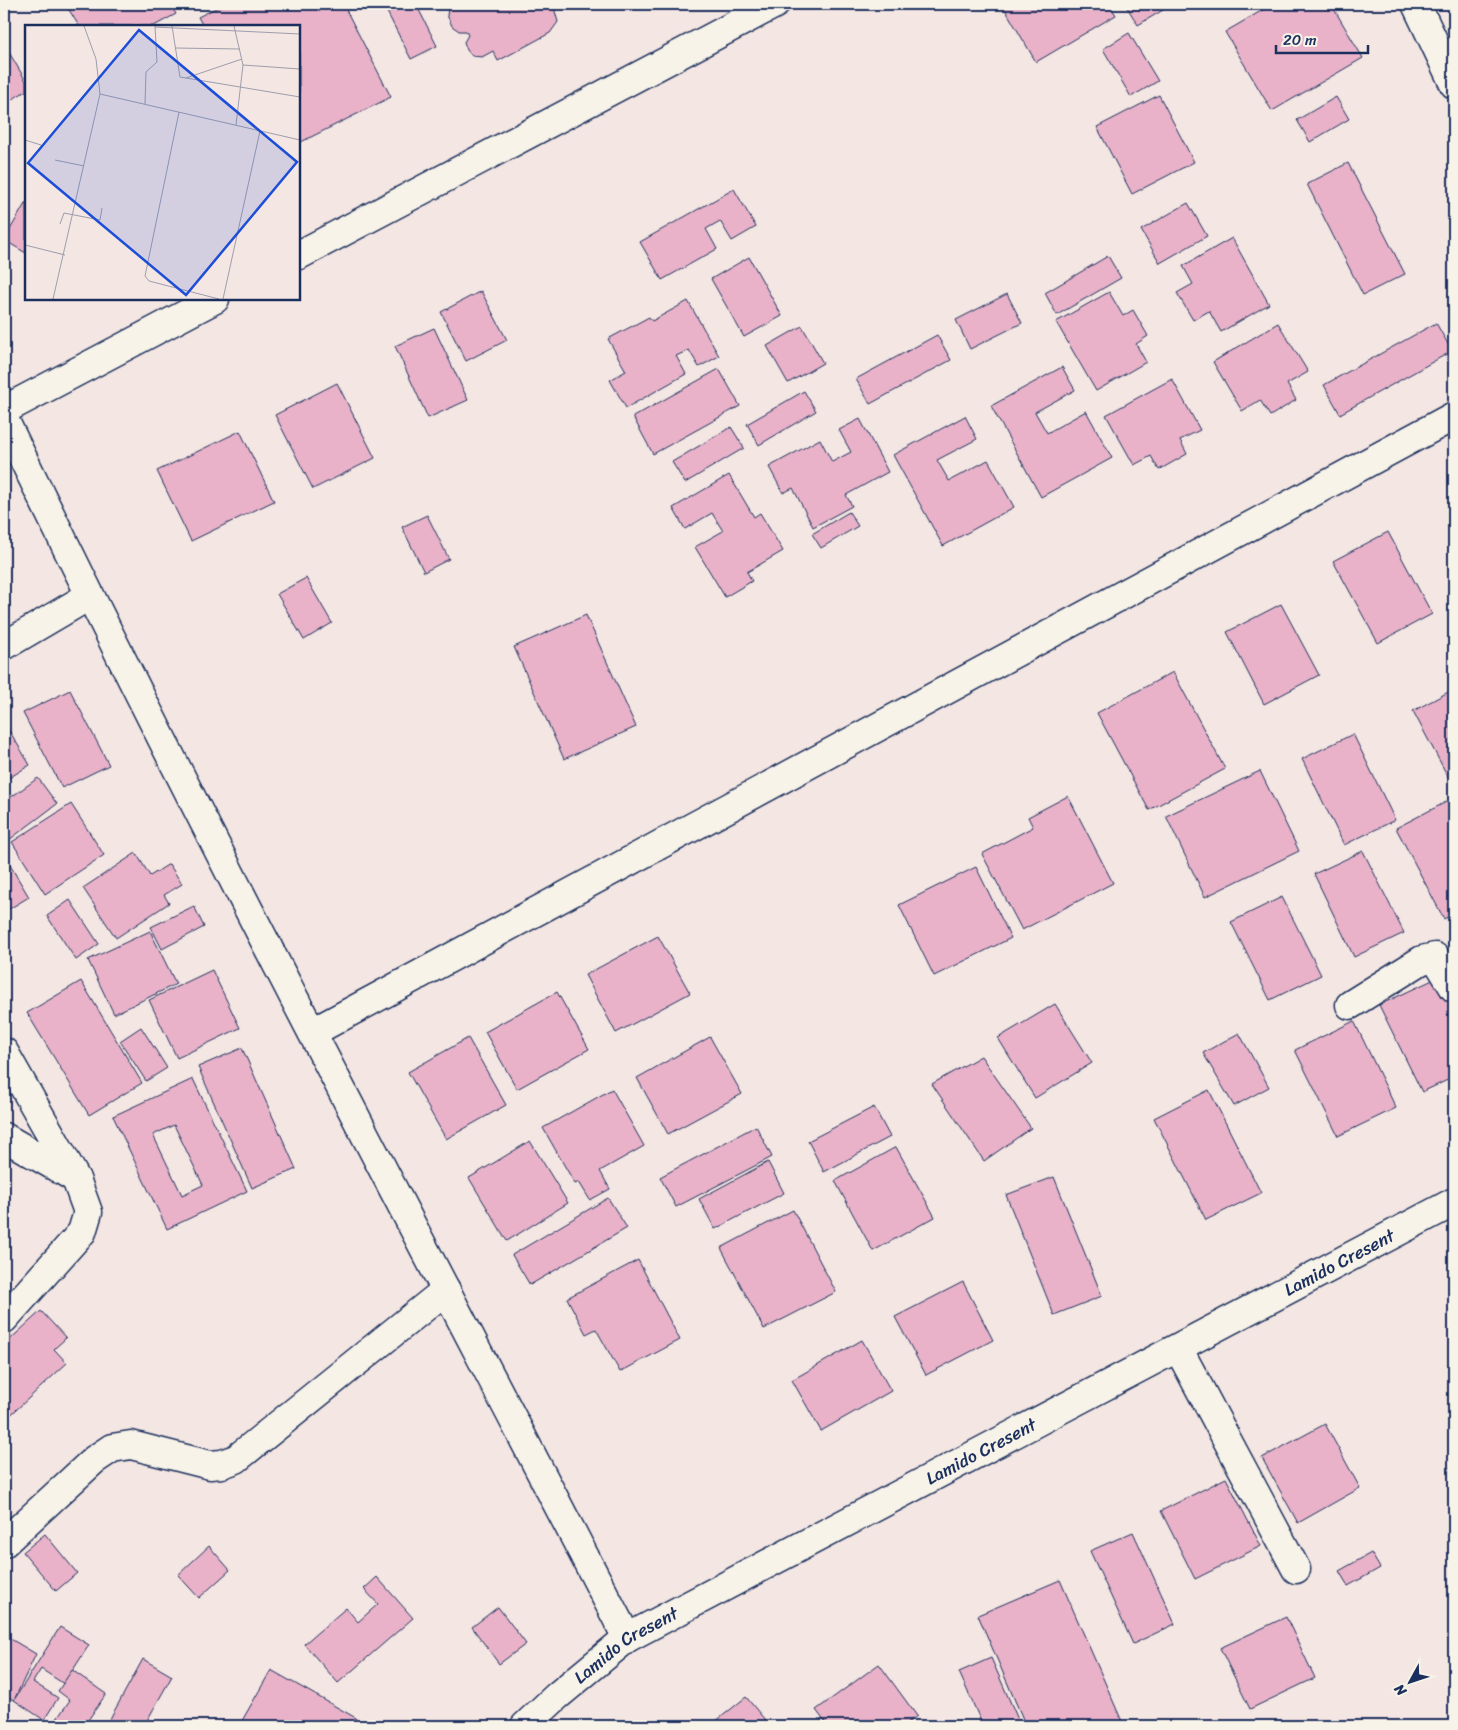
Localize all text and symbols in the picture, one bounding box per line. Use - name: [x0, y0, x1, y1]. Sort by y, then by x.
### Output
- scale bar: [1276, 22, 1368, 54]
- inset map: [25, 25, 300, 300]
- text: 20 m: [1283, 27, 1317, 53]
- street label: Lamido Cresent: [1278, 1220, 1401, 1305]
- street label: Lamido Cresent: [920, 1408, 1043, 1494]
- street label: Lamido Cresent: [566, 1597, 685, 1692]
- north arrow: [1386, 1658, 1436, 1708]
- text: N: [1388, 1678, 1414, 1703]

